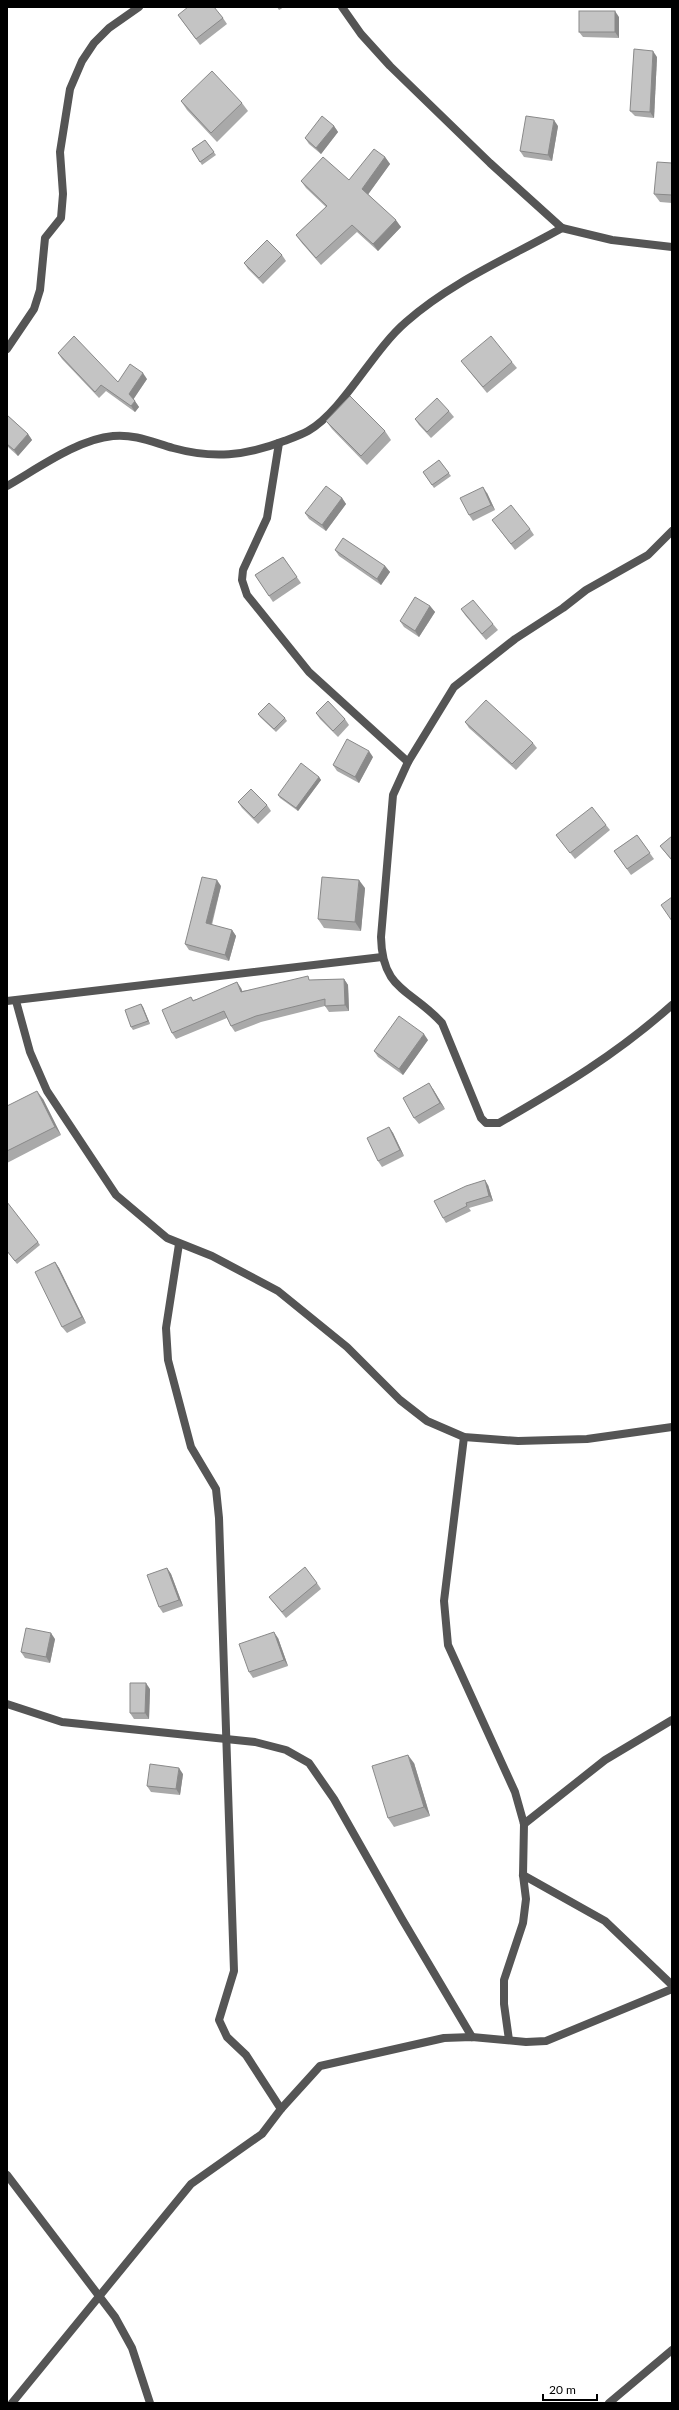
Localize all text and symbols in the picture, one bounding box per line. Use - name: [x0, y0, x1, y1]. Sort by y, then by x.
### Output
- scale bar: [543, 2376, 597, 2402]
- text: 20 m: [549, 2382, 576, 2397]

